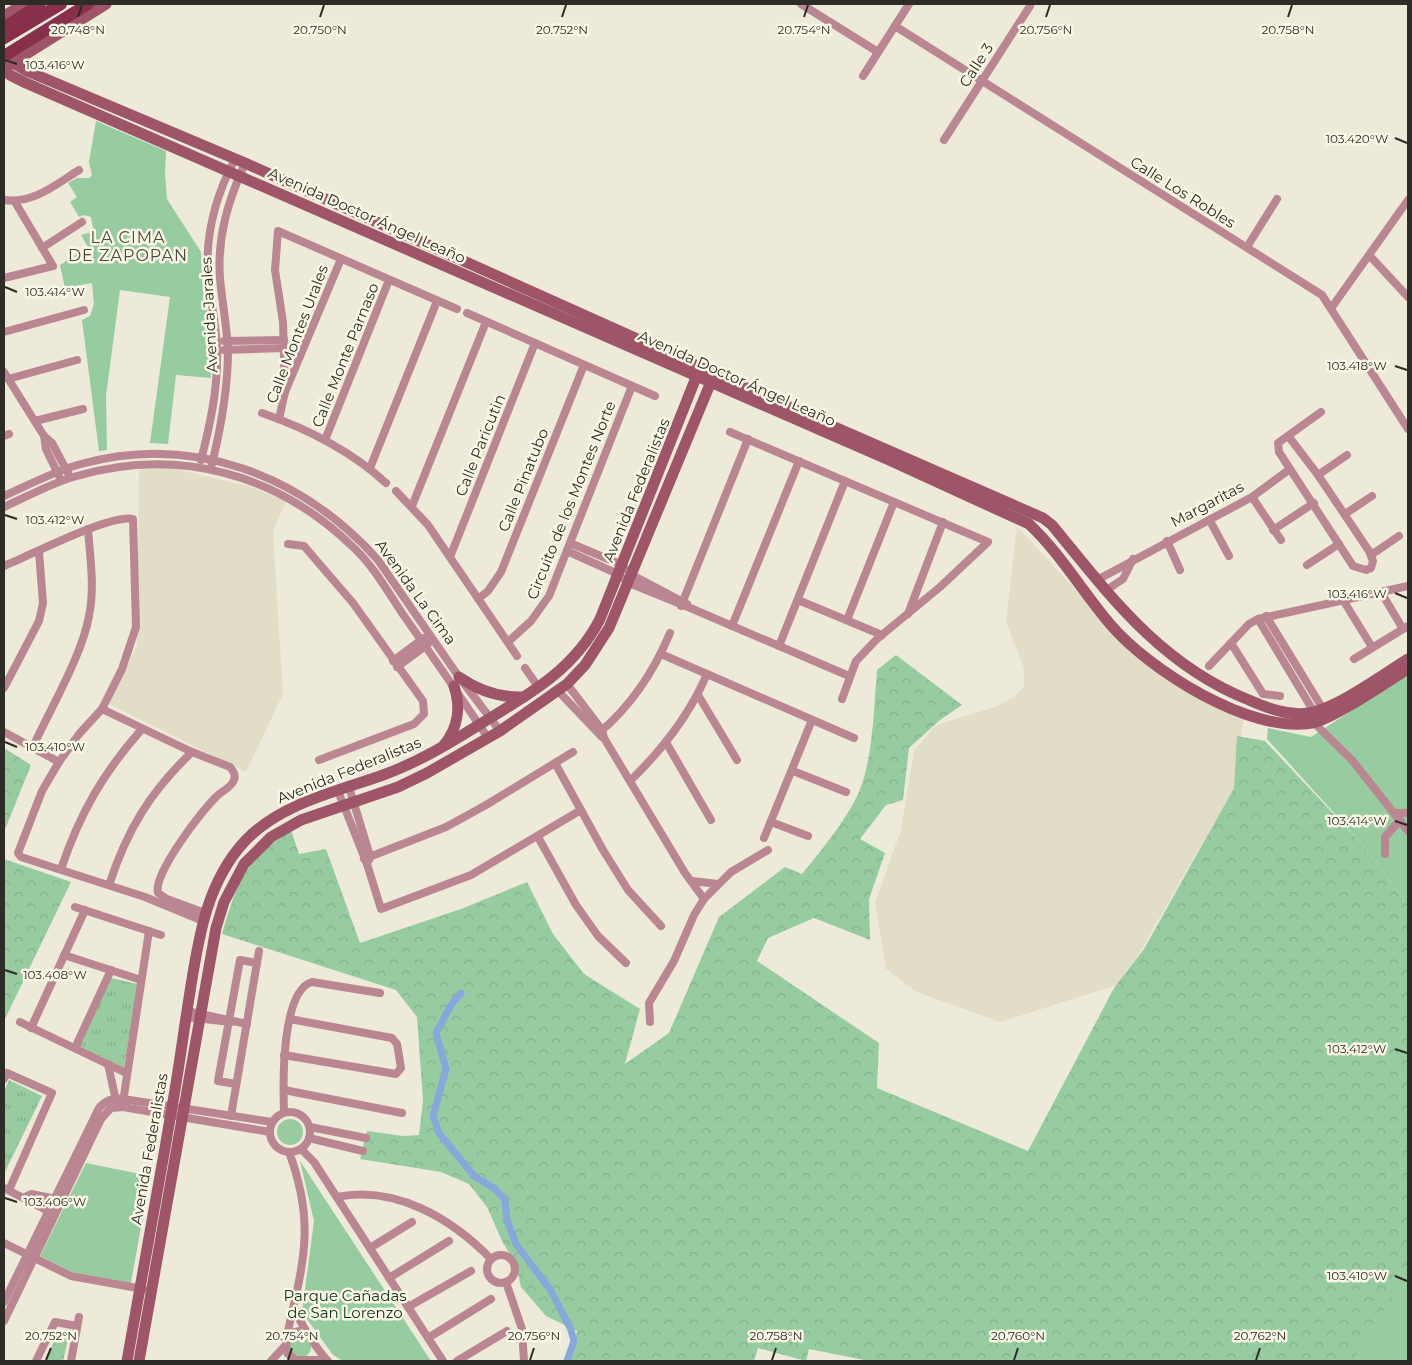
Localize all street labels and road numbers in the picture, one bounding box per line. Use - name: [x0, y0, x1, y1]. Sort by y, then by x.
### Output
- street label: Calle 3: [955, 39, 997, 91]
- street label: Calle Los Robles: [1127, 152, 1239, 232]
- street label: Avenida Doctor Ángel Leaño: [265, 163, 469, 267]
- street label: Avenida Jarales: [196, 257, 222, 373]
- street label: Calle Montes Urales: [262, 262, 332, 406]
- street label: Calle Monte Parnaso: [307, 280, 383, 430]
- street label: Avenida Doctor Ángel Leaño: [635, 326, 839, 430]
- street label: Calle Paricutin: [451, 391, 509, 499]
- street label: Circuito de los Montes Norte: [522, 398, 620, 602]
- street label: Avenida Federalistas: [598, 415, 674, 565]
- street label: Calle Pinatubo: [494, 425, 552, 535]
- street label: Margaritas: [1167, 477, 1247, 531]
- street label: Avenida La Cima: [371, 536, 461, 648]
- street label: Avenida Federalistas: [274, 732, 424, 808]
- street label: Avenida Federalistas: [126, 1072, 172, 1226]

